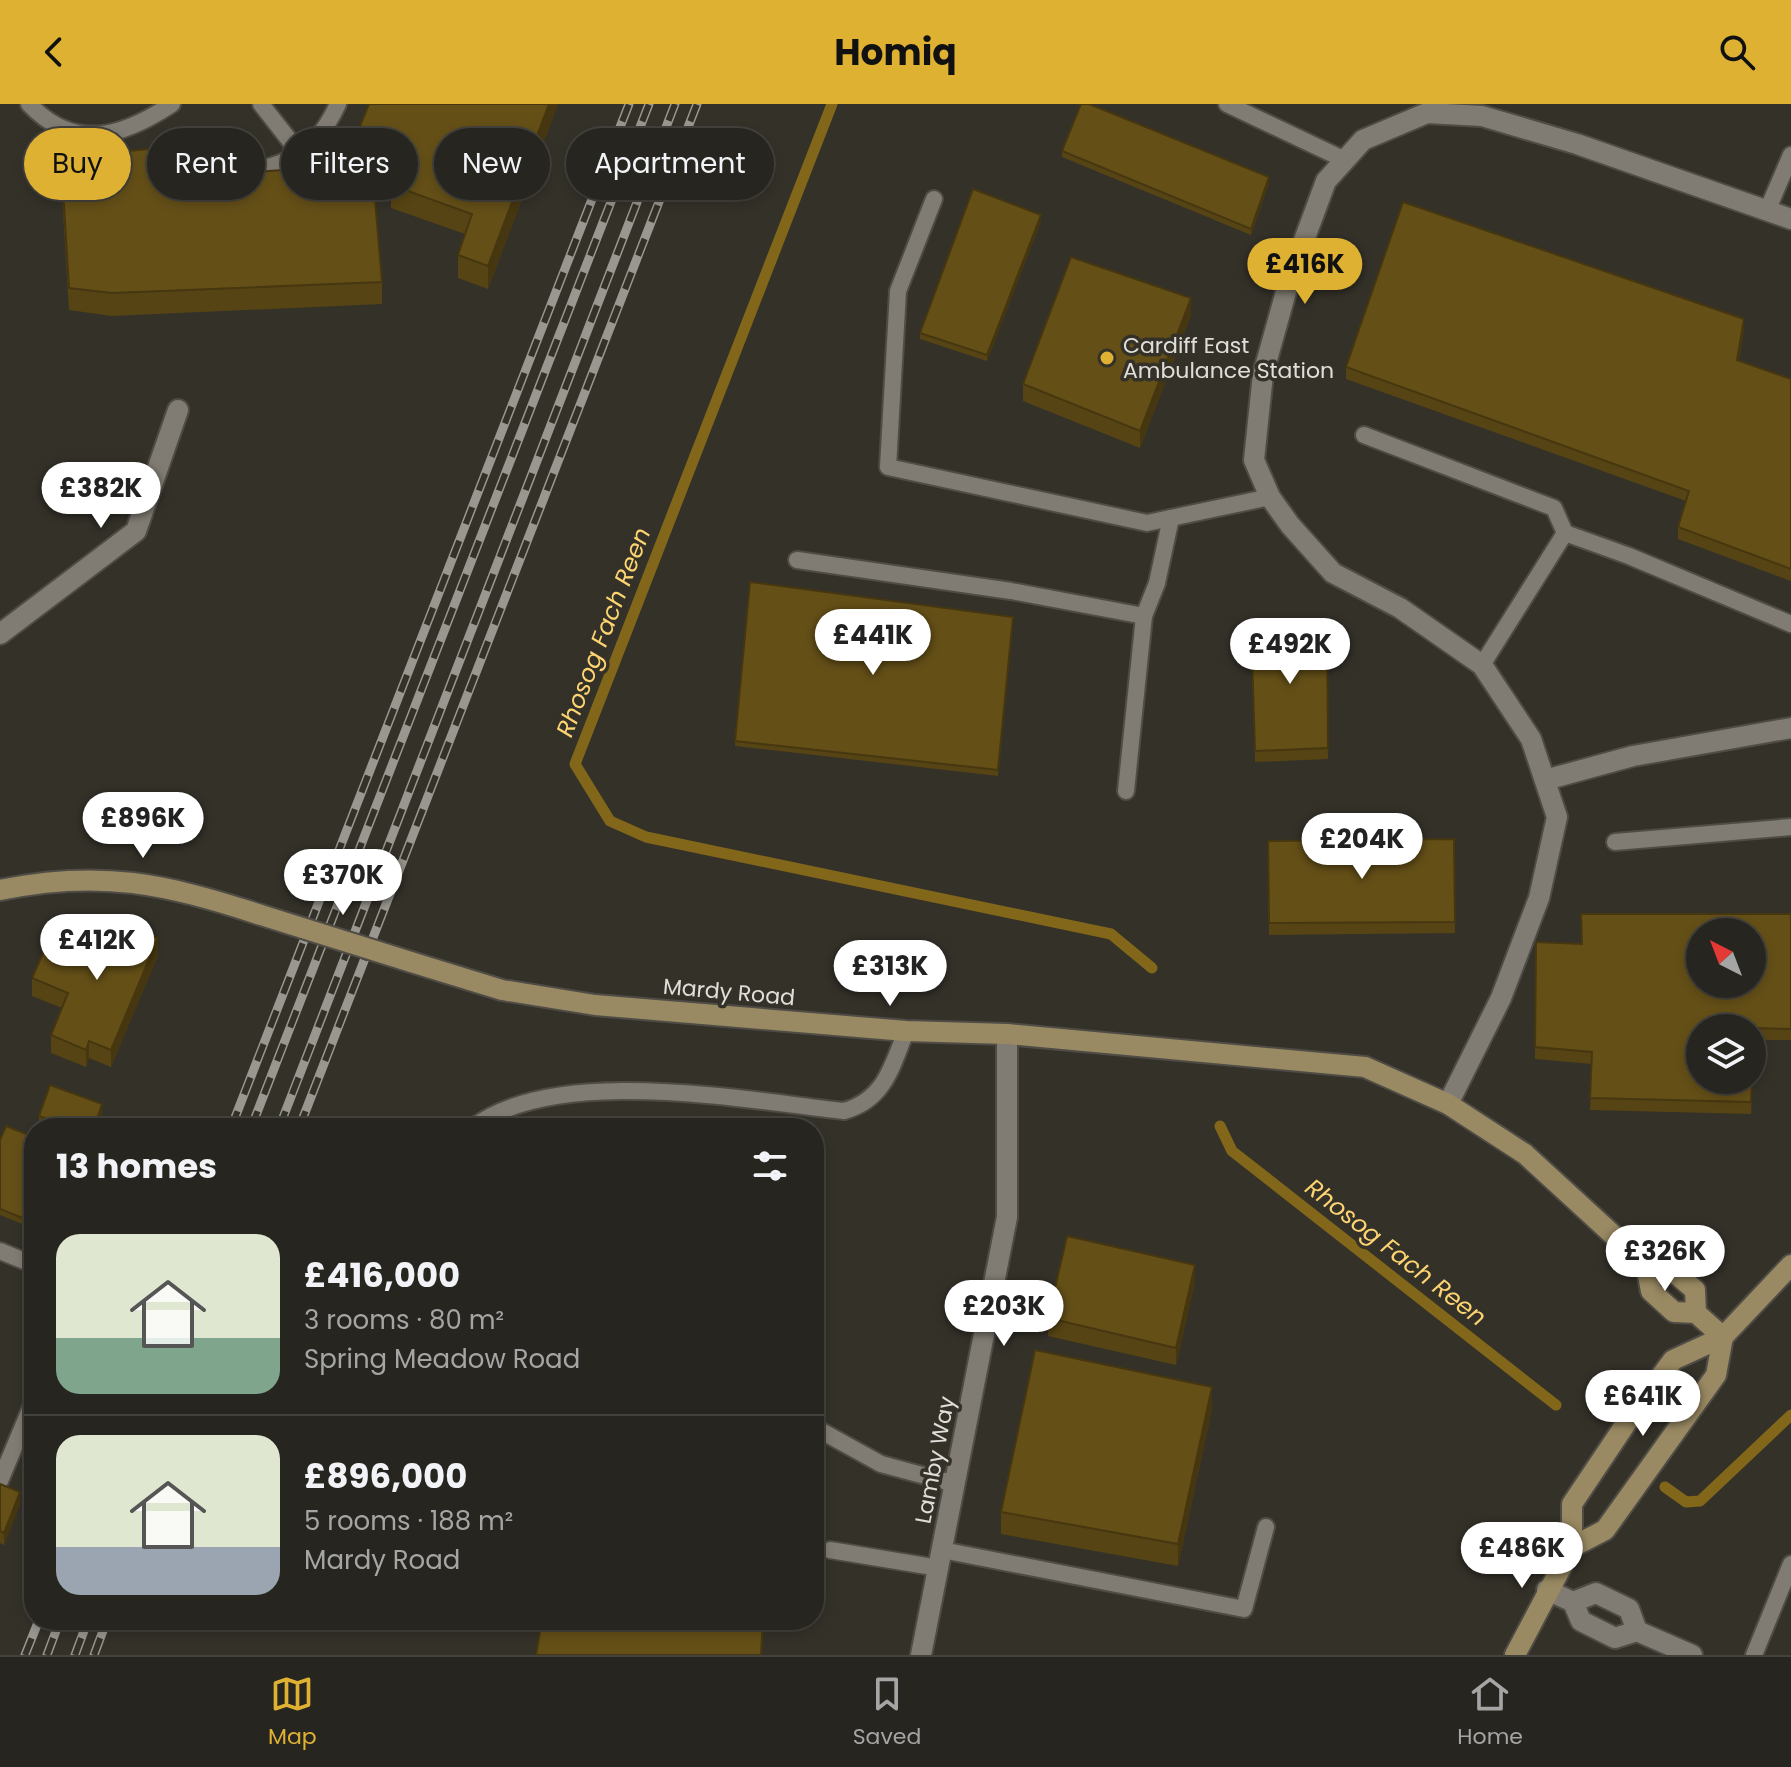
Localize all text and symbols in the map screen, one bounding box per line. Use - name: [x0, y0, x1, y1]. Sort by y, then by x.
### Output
- text: Homiq: [834, 27, 957, 78]
- icon: back: [32, 30, 76, 74]
- icon: search: [1715, 30, 1759, 74]
- chip: Buy: [24, 128, 131, 200]
- chip: Rent: [147, 128, 265, 200]
- chip: Filters: [281, 128, 418, 200]
- chip: New: [434, 128, 550, 200]
- chip: Apartment: [566, 128, 774, 200]
- pin: £416K: [1249, 238, 1361, 306]
- text: £416K: [1265, 246, 1345, 282]
- place label: Cardiff East Ambulance Station: [1123, 330, 1334, 386]
- marker: Cardiff East Ambulance Station: [1098, 349, 1116, 367]
- pin: £382K: [45, 462, 157, 530]
- text: £382K: [60, 470, 142, 506]
- water label: Rhosog Fach Reen: [548, 523, 658, 741]
- pin: £441K: [817, 609, 929, 677]
- text: £441K: [833, 617, 913, 653]
- pin: £492K: [1234, 618, 1346, 686]
- text: £492K: [1248, 626, 1332, 662]
- pin: £896K: [87, 792, 199, 860]
- text: £896K: [101, 800, 185, 836]
- pin: £204K: [1306, 813, 1418, 881]
- text: £204K: [1320, 821, 1404, 857]
- pin: £370K: [287, 849, 399, 917]
- text: £370K: [302, 857, 384, 893]
- pin: £412K: [41, 914, 153, 982]
- north arrow: [1686, 918, 1766, 998]
- map controls: [1686, 918, 1766, 1094]
- text: £412K: [58, 922, 136, 958]
- pin: £313K: [834, 940, 946, 1008]
- text: £313K: [852, 948, 928, 984]
- street label: Mardy Road: [662, 971, 796, 1013]
- button: layers: [1686, 1014, 1766, 1094]
- text: 13 homes: [56, 1142, 217, 1190]
- icon: filters: [748, 1144, 792, 1188]
- water label: Rhosog Fach Reen: [1298, 1171, 1494, 1333]
- pin: £326K: [1609, 1225, 1721, 1293]
- text: £326K: [1624, 1233, 1706, 1269]
- text: £416,000: [304, 1251, 460, 1299]
- icon: home: [120, 1266, 216, 1362]
- pin: £203K: [948, 1280, 1060, 1348]
- text: £203K: [963, 1288, 1045, 1324]
- text: 3 rooms · 80 m²: [304, 1302, 504, 1338]
- text: Spring Meadow Road: [304, 1341, 580, 1377]
- pin: £641K: [1587, 1370, 1699, 1438]
- text: £641K: [1603, 1378, 1683, 1414]
- street label: Lamby Way: [907, 1393, 963, 1526]
- text: £896,000: [304, 1452, 467, 1500]
- icon: home: [120, 1467, 216, 1563]
- text: 5 rooms · 188 m²: [304, 1503, 513, 1539]
- pin: £486K: [1466, 1522, 1578, 1590]
- text: £486K: [1479, 1530, 1565, 1566]
- text: Mardy Road: [304, 1542, 460, 1578]
- tab: Map: [268, 1672, 317, 1753]
- tab: Saved: [853, 1672, 921, 1753]
- tab: Home: [1457, 1672, 1523, 1753]

